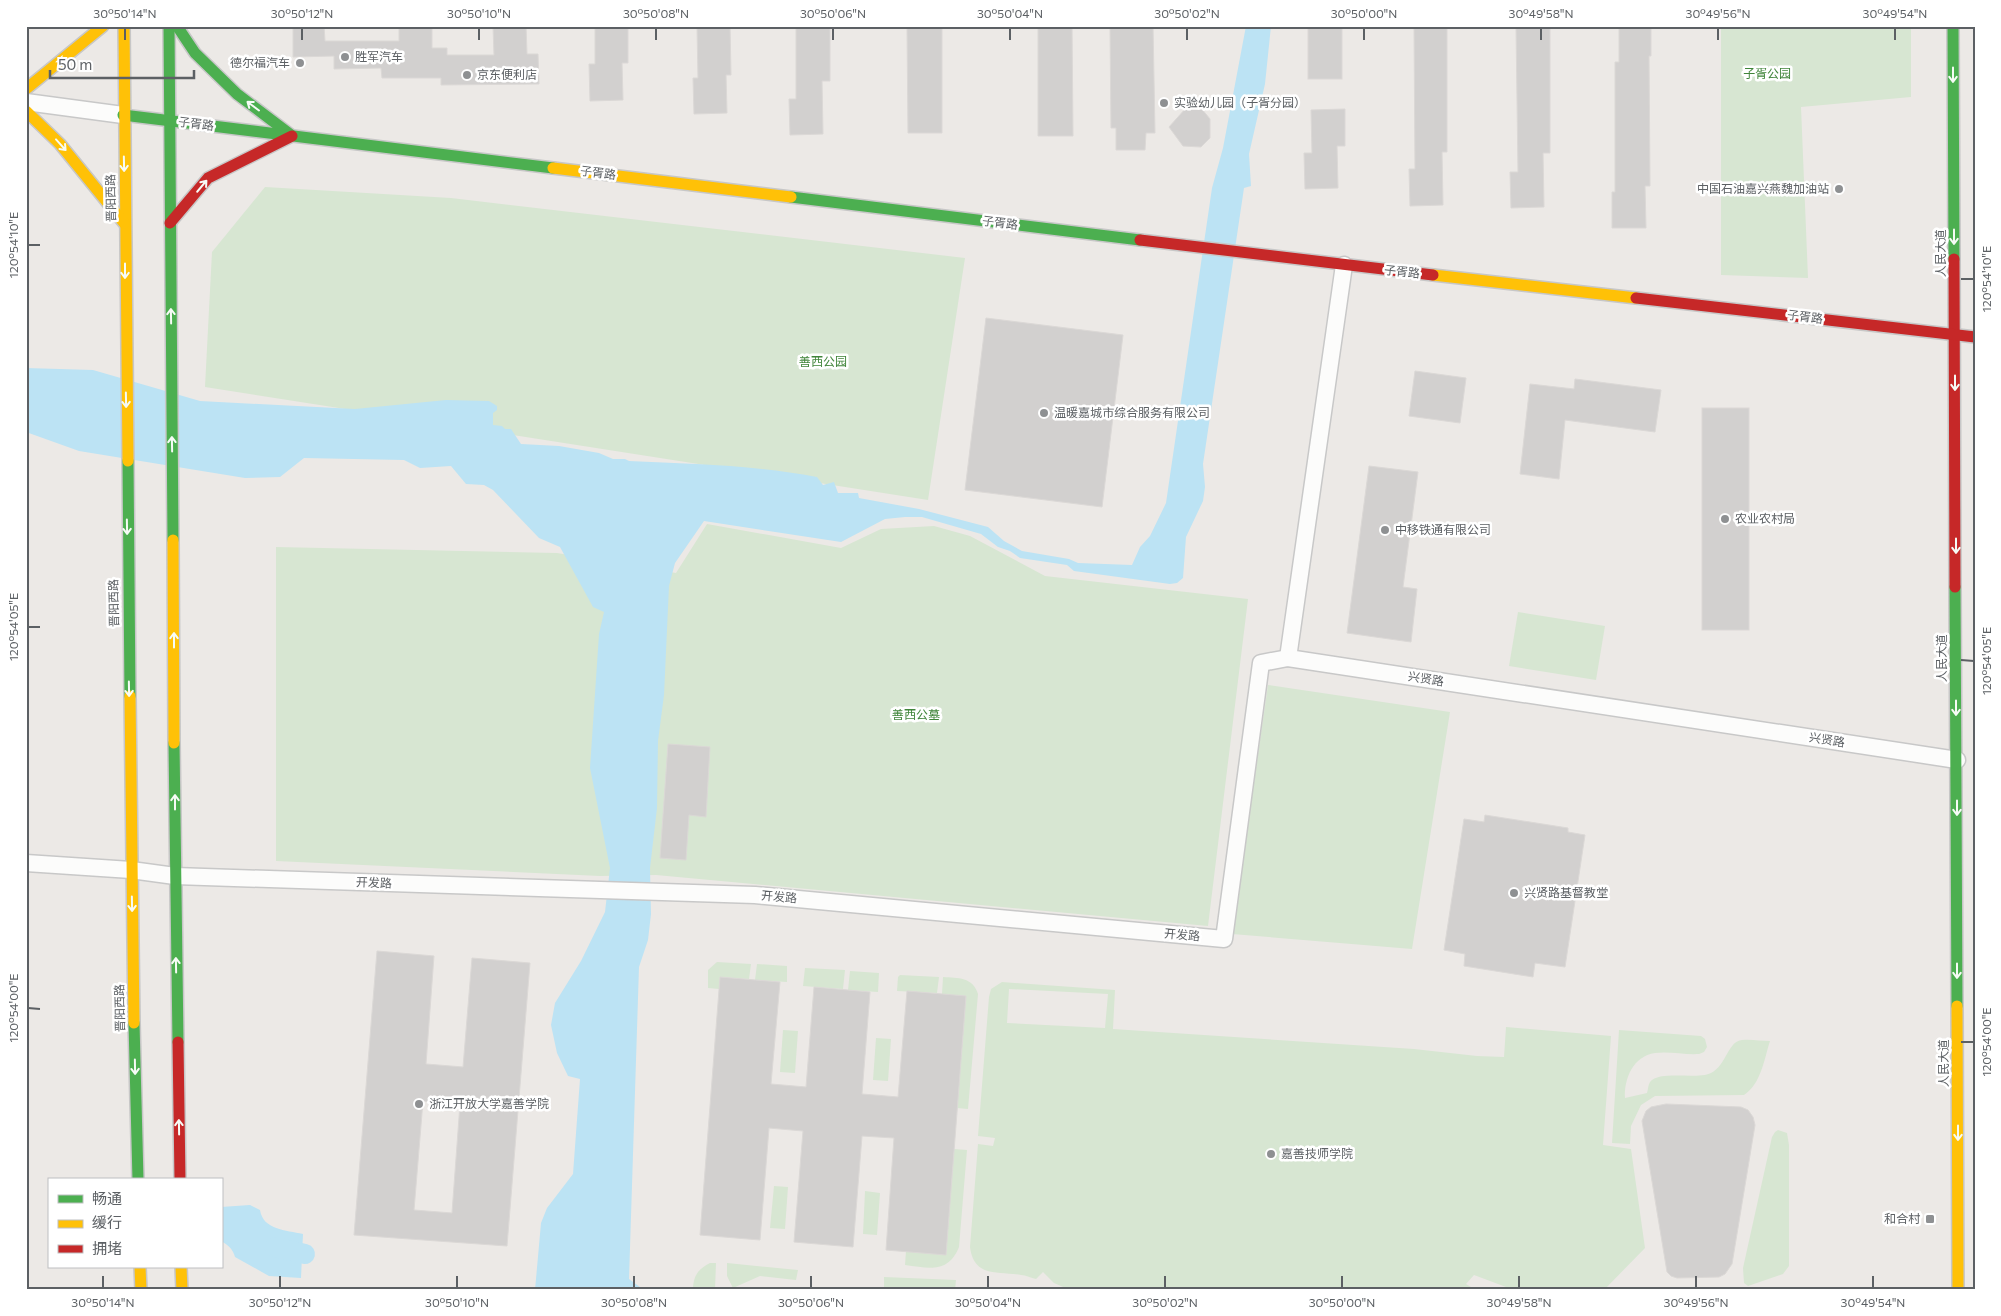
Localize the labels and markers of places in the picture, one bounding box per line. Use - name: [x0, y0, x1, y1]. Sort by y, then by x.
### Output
- place label: 胜军汽车: [355, 49, 403, 63]
- marker: 胜军汽车: [339, 51, 351, 63]
- place label: 德尔福汽车: [230, 55, 290, 69]
- marker: 德尔福汽车: [294, 57, 306, 69]
- place label: 京东便利店: [477, 67, 537, 81]
- marker: 京东便利店: [461, 69, 473, 81]
- place label: 实验幼儿园（子胥分园）: [1174, 95, 1306, 109]
- marker: 实验幼儿园（子胥分园）: [1158, 97, 1170, 109]
- place label: 中国石油嘉兴燕魏加油站: [1697, 181, 1829, 195]
- marker: 中国石油嘉兴燕魏加油站: [1833, 183, 1845, 195]
- place label: 温暖嘉城市综合服务有限公司: [1054, 405, 1210, 419]
- marker: 温暖嘉城市综合服务有限公司: [1038, 407, 1050, 419]
- place label: 农业农村局: [1735, 511, 1795, 525]
- marker: 农业农村局: [1719, 513, 1731, 525]
- place label: 中移铁通有限公司: [1395, 522, 1491, 536]
- marker: 中移铁通有限公司: [1379, 524, 1391, 536]
- place label: 兴贤路基督教堂: [1524, 885, 1608, 899]
- marker: 兴贤路基督教堂: [1508, 887, 1520, 899]
- place label: 浙江开放大学嘉善学院: [429, 1096, 549, 1110]
- marker: 浙江开放大学嘉善学院: [413, 1098, 425, 1110]
- place label: 嘉善技师学院: [1281, 1146, 1353, 1160]
- marker: 嘉善技师学院: [1265, 1148, 1277, 1160]
- place label: 和合村: [1884, 1211, 1921, 1225]
- marker: 和合村: [1924, 1213, 1936, 1225]

